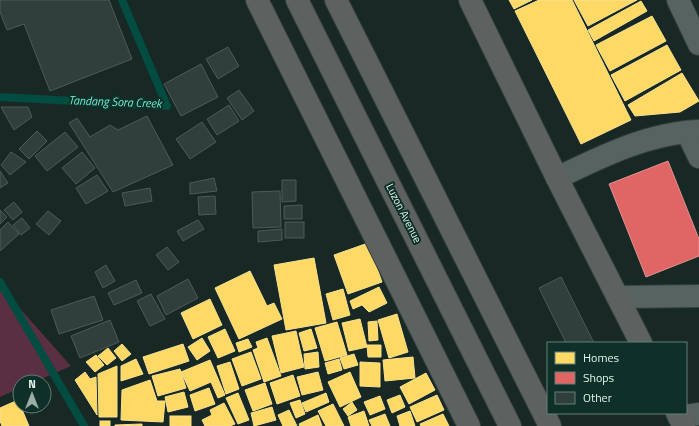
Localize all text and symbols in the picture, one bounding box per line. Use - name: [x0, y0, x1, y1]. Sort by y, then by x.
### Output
- water label: Tandang Sora Creek: [68, 90, 164, 113]
- street label: Luzon Avenue: [382, 181, 426, 246]
- legend: [547, 342, 687, 414]
- text: Homes: [583, 348, 619, 367]
- text: Shops: [583, 368, 615, 387]
- north arrow: [12, 374, 52, 414]
- text: N: [28, 376, 36, 392]
- text: Other: [583, 388, 612, 407]

